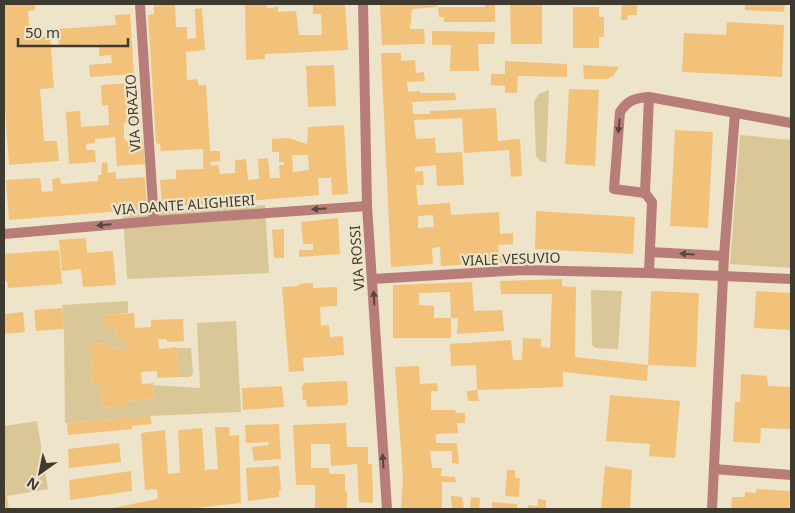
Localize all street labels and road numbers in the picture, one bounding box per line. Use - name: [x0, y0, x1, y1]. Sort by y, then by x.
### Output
- street label: VIA ORAZIO: [120, 73, 145, 153]
- street label: VIA DANTE ALIGHIERI: [112, 190, 256, 219]
- street label: VIA ROSSI: [345, 224, 368, 291]
- street label: VIALE VESUVIO: [461, 247, 561, 270]

